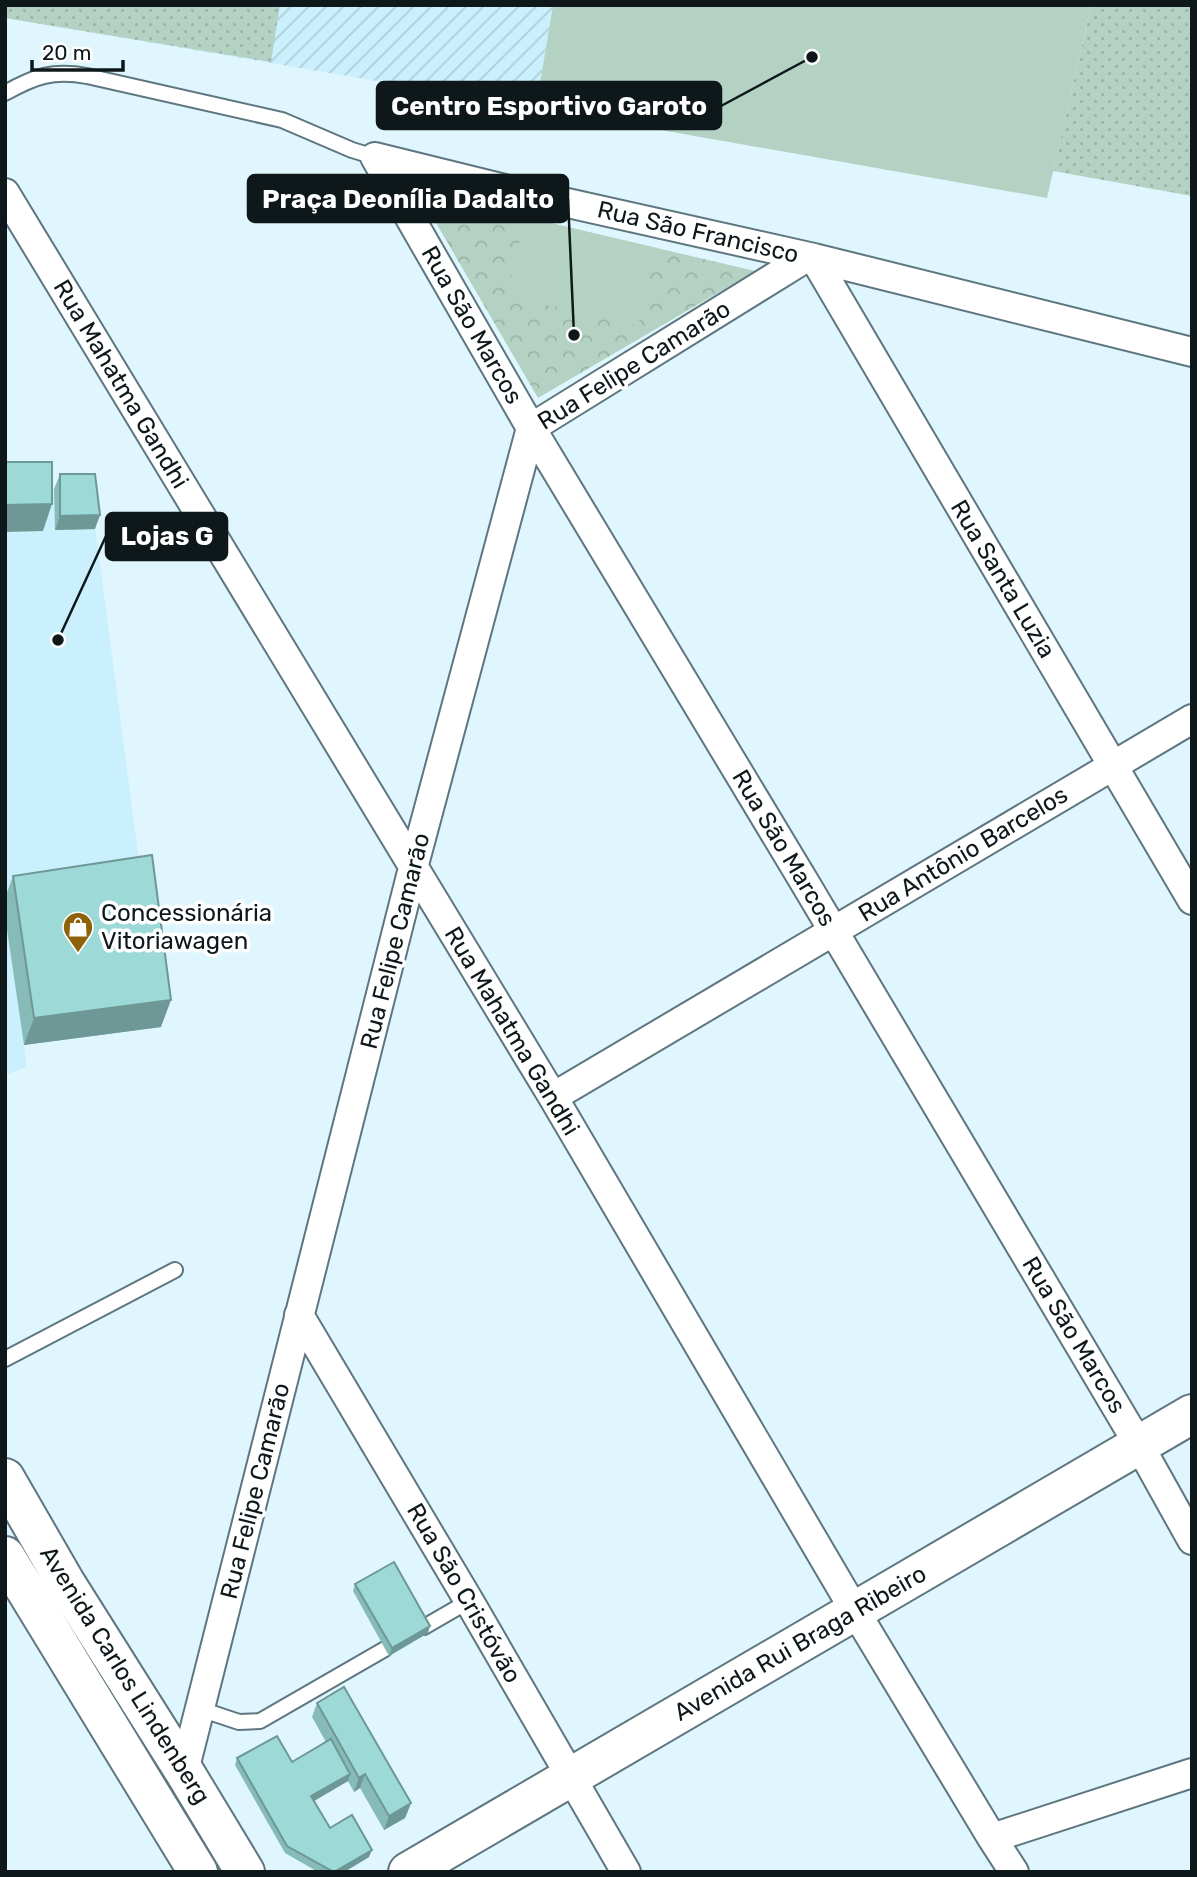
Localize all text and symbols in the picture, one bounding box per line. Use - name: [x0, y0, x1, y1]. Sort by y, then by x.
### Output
- scale bar: [32, 28, 122, 72]
- text: 20 m: [42, 40, 91, 65]
- callout: Centro Esportivo Garoto: [377, 82, 721, 129]
- text: Centro Esportivo Garoto: [391, 91, 707, 122]
- callout: Praça Deonília Dadalto: [248, 175, 568, 222]
- text: Praça Deonília Dadalto: [262, 184, 554, 215]
- street label: Rua São Francisco: [595, 195, 801, 269]
- street label: Rua São Marcos: [415, 241, 529, 409]
- street label: Rua Mahatma Gandhi: [48, 275, 194, 493]
- street label: Rua Felipe Camarão: [533, 294, 735, 436]
- street label: Rua Santa Luzia: [945, 495, 1061, 663]
- callout: Lojas G: [106, 513, 227, 560]
- text: Lojas G: [120, 521, 214, 552]
- street label: Rua São Marcos: [726, 765, 842, 931]
- street label: Rua Antônio Barcelos: [853, 780, 1073, 928]
- street label: Rua Felipe Camarão: [355, 830, 435, 1052]
- place label: Concessionária Vitoriawagen: [101, 899, 272, 955]
- shop icon: Concessionária Vitoriawagen: [61, 910, 95, 954]
- street label: Rua Mahatma Gandhi: [439, 922, 585, 1140]
- street label: Rua São Marcos: [1016, 1252, 1132, 1418]
- street label: Rua Felipe Camarão: [215, 1380, 295, 1602]
- street label: Rua São Cristóvão: [401, 1498, 527, 1688]
- street label: Avenida Carlos Lindenberg: [34, 1541, 216, 1809]
- street label: Avenida Rui Braga Ribeiro: [669, 1559, 931, 1727]

